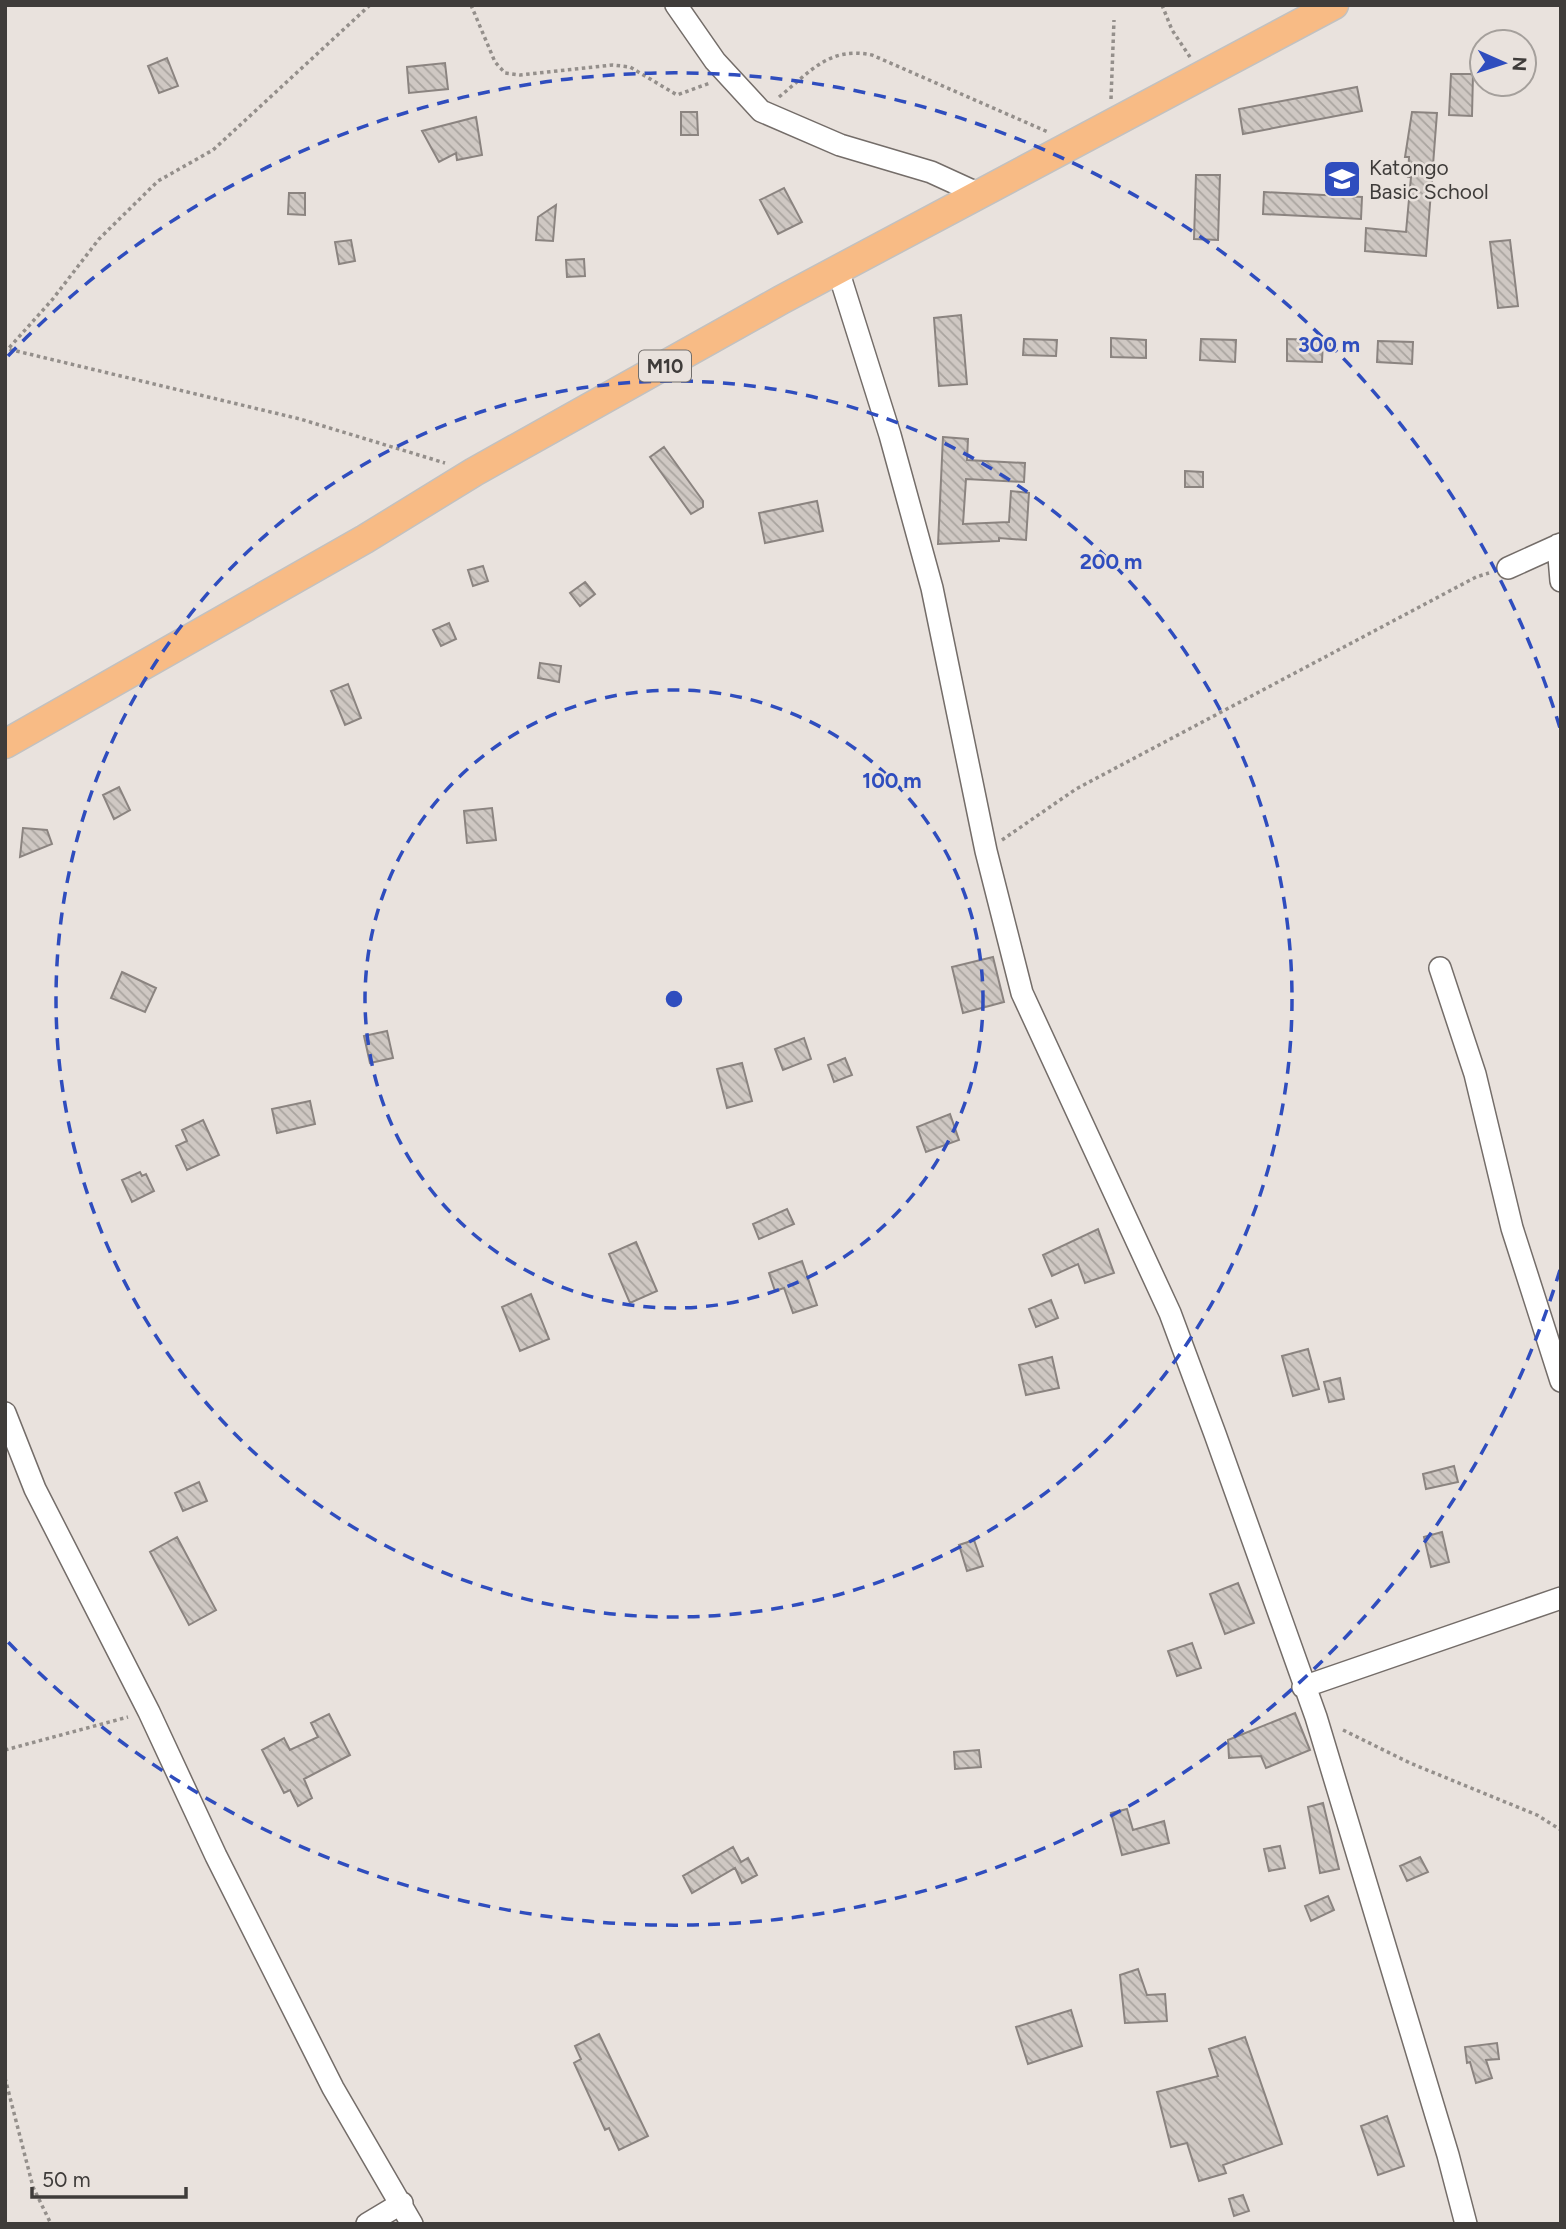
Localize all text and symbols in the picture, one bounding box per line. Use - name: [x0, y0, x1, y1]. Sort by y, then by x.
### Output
- north arrow: [1468, 28, 1538, 98]
- text: N: [1508, 56, 1531, 72]
- place label: Katongo Basic School: [1369, 155, 1489, 204]
- school or university icon: Katongo Basic School: [1321, 158, 1363, 200]
- text: 300 m: [1298, 332, 1360, 357]
- road number: M10: [639, 350, 691, 382]
- text: 200 m: [1080, 549, 1142, 574]
- text: 100 m: [862, 768, 922, 793]
- centre of rings: [662, 987, 686, 1011]
- scale bar: [32, 2156, 186, 2200]
- text: 50 m: [42, 2167, 91, 2192]

